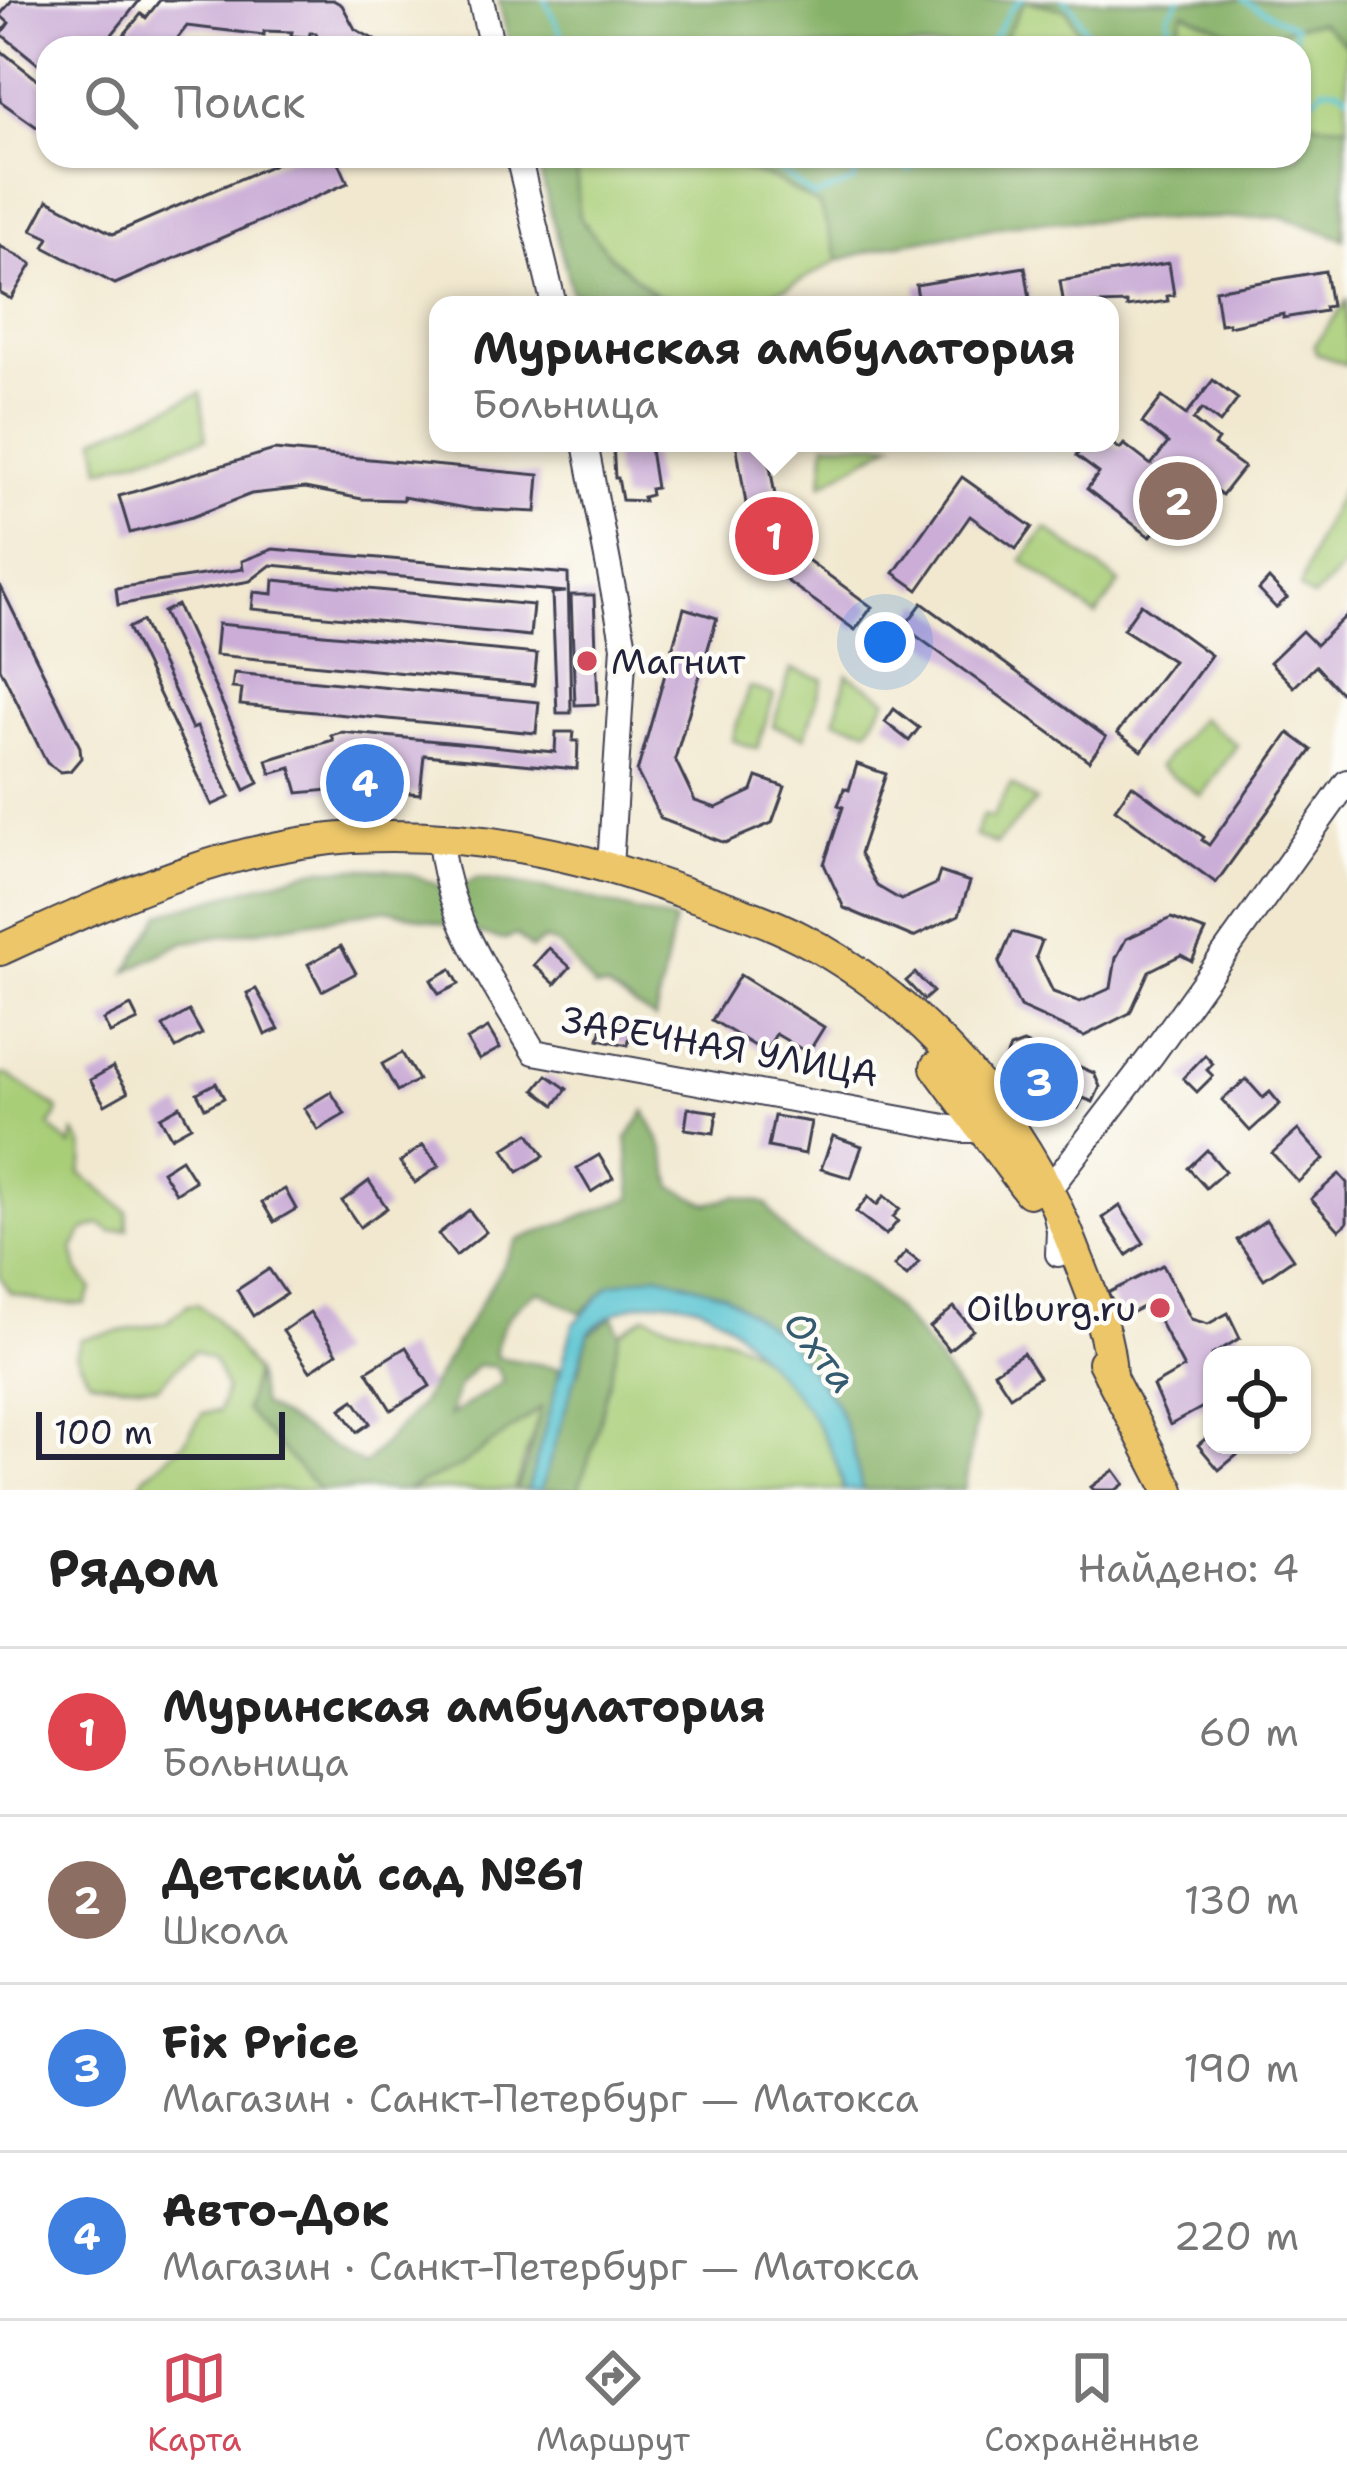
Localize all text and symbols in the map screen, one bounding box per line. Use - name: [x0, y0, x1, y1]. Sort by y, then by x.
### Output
- search box: [36, 36, 1311, 168]
- icon: search: [78, 69, 144, 135]
- text: Поиск: [174, 72, 305, 132]
- popup: [429, 296, 1119, 452]
- text: Муринская амбулатория: [472, 318, 1076, 378]
- text: Больница: [472, 378, 659, 430]
- pin: 2: [1139, 456, 1217, 546]
- pin: 1: [735, 491, 813, 581]
- your location: [855, 612, 915, 672]
- place label: Магнит: [611, 637, 746, 686]
- marker: Магнит: [574, 648, 600, 674]
- pin: 4: [326, 738, 404, 828]
- street label: ЗАРЕЧНАЯ УЛИЦА: [558, 995, 882, 1098]
- pin: 3: [1000, 1037, 1078, 1127]
- place label: Oilburg.ru: [966, 1284, 1136, 1333]
- marker: Oilburg.ru: [1147, 1295, 1173, 1321]
- water label: Охта: [772, 1299, 870, 1403]
- map controls: [1203, 1346, 1311, 1454]
- button: locate: [1203, 1346, 1311, 1454]
- scale bar: [36, 1406, 285, 1459]
- text: 100 m: [54, 1410, 153, 1455]
- text: Рядом: [48, 1534, 219, 1602]
- text: Найдено: 4: [1078, 1542, 1299, 1594]
- text: Муринская амбулатория: [162, 1676, 766, 1736]
- text: 1: [78, 1706, 96, 1758]
- text: 60 m: [1199, 1706, 1299, 1758]
- text: Больница: [162, 1736, 348, 1788]
- text: Детский сад №61: [162, 1844, 585, 1904]
- text: 2: [73, 1874, 101, 1926]
- text: 130 m: [1184, 1874, 1299, 1926]
- text: Школа: [162, 1904, 288, 1956]
- text: Fix Price: [162, 2012, 359, 2072]
- text: 3: [73, 2042, 101, 2094]
- text: 190 m: [1183, 2042, 1299, 2094]
- text: Магазин · Санкт-Петербург — Матокса: [162, 2072, 919, 2124]
- text: Авто-Док: [162, 2180, 389, 2240]
- text: 4: [73, 2210, 101, 2262]
- text: 220 m: [1173, 2210, 1299, 2262]
- text: Магазин · Санкт-Петербург — Матокса: [162, 2240, 919, 2292]
- tab: Карта: [147, 2345, 242, 2462]
- tab: Маршрут: [536, 2345, 690, 2462]
- tab: Сохранённые: [984, 2345, 1200, 2462]

